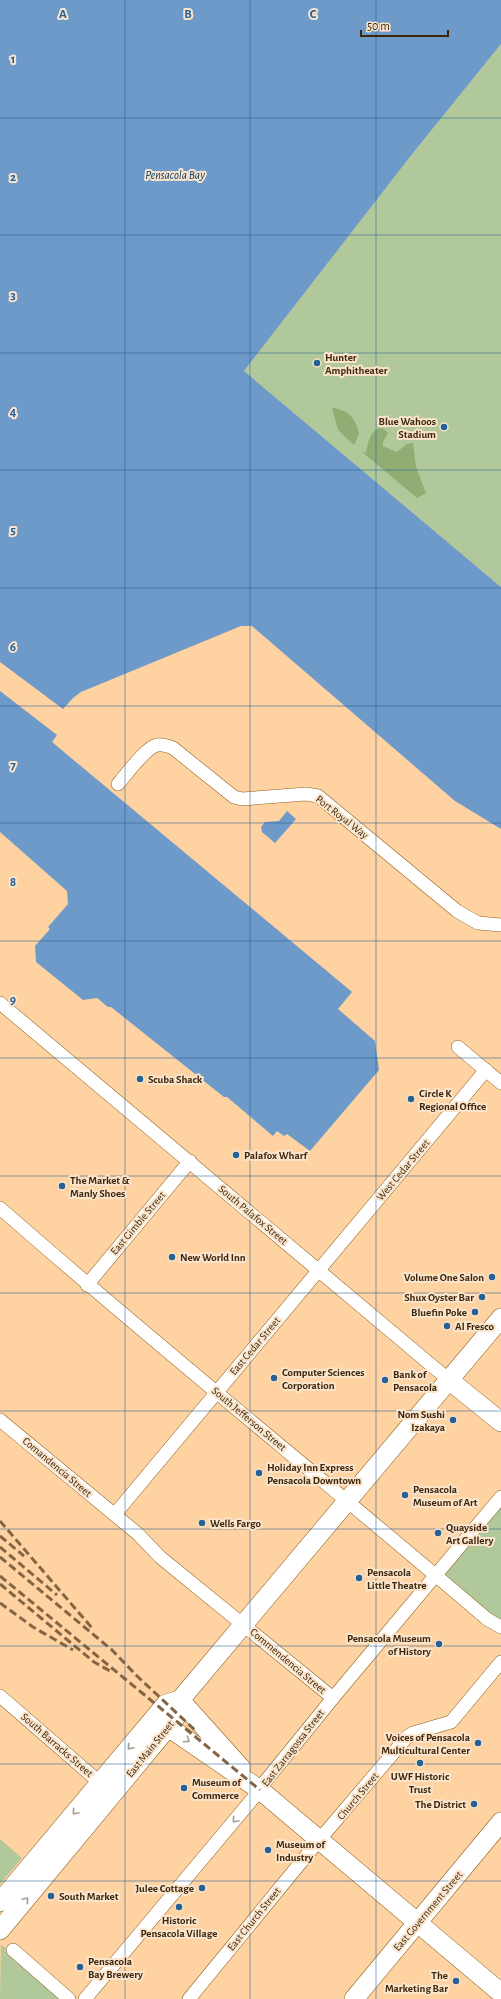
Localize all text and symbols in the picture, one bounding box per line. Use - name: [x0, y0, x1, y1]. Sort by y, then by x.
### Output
- text: A: [59, 8, 67, 21]
- text: B: [184, 8, 192, 21]
- text: C: [310, 8, 317, 21]
- scale bar: [361, 12, 448, 38]
- text: 50 m: [367, 20, 390, 32]
- text: 1: [11, 53, 15, 66]
- water label: Pensacola Bay: [145, 169, 205, 181]
- text: 2: [10, 171, 16, 184]
- text: 3: [10, 289, 16, 302]
- place label: Hunter Amphitheater: [325, 352, 388, 376]
- marker: Hunter Amphitheater: [312, 358, 322, 368]
- text: 4: [10, 406, 17, 419]
- place label: Blue Wahoos Stadium: [379, 416, 436, 440]
- marker: Blue Wahoos Stadium: [439, 422, 449, 432]
- text: 5: [10, 524, 16, 537]
- text: 6: [10, 641, 16, 654]
- text: 7: [10, 759, 16, 772]
- street label: Port Royal Way: [314, 793, 371, 841]
- text: 8: [10, 876, 16, 889]
- text: 9: [10, 994, 16, 1007]
- marker: Scuba Shack: [135, 1074, 145, 1084]
- place label: Scuba Shack: [148, 1074, 203, 1085]
- place label: Circle K Regional Office: [419, 1088, 486, 1112]
- marker: Circle K Regional Office: [406, 1094, 416, 1104]
- street label: West Cedar Street: [374, 1137, 432, 1203]
- marker: Palafox Wharf: [231, 1150, 241, 1160]
- place label: Palafox Wharf: [244, 1150, 309, 1161]
- place label: The Market & Manly Shoes: [70, 1175, 130, 1199]
- marker: The Market & Manly Shoes: [57, 1181, 67, 1191]
- street label: South Palafox Street: [216, 1183, 290, 1247]
- street label: East Gimble Street: [108, 1189, 168, 1257]
- marker: New World Inn: [167, 1252, 177, 1262]
- place label: New World Inn: [180, 1252, 246, 1263]
- place label: Volume One Salon: [404, 1272, 484, 1283]
- marker: Volume One Salon: [487, 1272, 497, 1282]
- place label: Shux Oyster Bar: [404, 1292, 474, 1303]
- marker: Shux Oyster Bar: [477, 1292, 487, 1302]
- place label: Bluefin Poke: [411, 1307, 467, 1318]
- marker: Bluefin Poke: [470, 1307, 480, 1317]
- street label: East Cedar Street: [228, 1314, 283, 1377]
- marker: Al Fresco: [442, 1321, 452, 1331]
- place label: Al Fresco: [455, 1321, 494, 1332]
- place label: Computer Sciences Corporation: [282, 1367, 365, 1391]
- place label: Bank of Pensacola: [393, 1369, 438, 1393]
- marker: Computer Sciences Corporation: [269, 1373, 279, 1383]
- marker: Bank of Pensacola: [380, 1375, 390, 1385]
- street label: South Jefferson Street: [210, 1385, 289, 1453]
- place label: Nom Sushi Izakaya: [397, 1409, 446, 1433]
- marker: Nom Sushi Izakaya: [448, 1415, 458, 1425]
- street label: Comandencia Street: [20, 1435, 94, 1499]
- place label: Holiday Inn Express Pensacola Downtown: [267, 1462, 361, 1486]
- marker: Holiday Inn Express Pensacola Downtown: [254, 1468, 264, 1478]
- place label: Pensacola Museum of Art: [413, 1484, 478, 1508]
- marker: Pensacola Museum of Art: [400, 1490, 410, 1500]
- marker: Wells Fargo: [197, 1518, 207, 1528]
- place label: Wells Fargo: [210, 1518, 261, 1529]
- place label: Quayside Art Gallery: [446, 1522, 493, 1546]
- marker: Quayside Art Gallery: [433, 1528, 443, 1538]
- place label: Pensacola Little Theatre: [367, 1567, 426, 1591]
- marker: Pensacola Little Theatre: [354, 1573, 364, 1583]
- street label: Commendencia Street: [248, 1626, 328, 1696]
- place label: Pensacola Museum of History: [347, 1633, 431, 1657]
- marker: Pensacola Museum of History: [434, 1639, 444, 1649]
- street label: East Zarragossa Street: [260, 1707, 327, 1788]
- street label: South Barracks Street: [19, 1711, 95, 1779]
- street label: East Main Street: [124, 1718, 176, 1779]
- place label: Voices of Pensacola Multicultural Center: [381, 1732, 471, 1756]
- one-way arrow: [183, 1735, 190, 1743]
- marker: Voices of Pensacola Multicultural Center: [473, 1738, 483, 1748]
- one-way arrow: [127, 1742, 134, 1750]
- marker: UWF Historic Trust: [415, 1758, 425, 1768]
- street label: Church Street: [335, 1770, 381, 1822]
- place label: UWF Historic Trust: [391, 1771, 450, 1795]
- place label: Museum of Commerce: [192, 1777, 242, 1801]
- marker: Museum of Commerce: [179, 1783, 189, 1793]
- place label: The District: [415, 1799, 466, 1810]
- marker: The District: [469, 1799, 479, 1809]
- one-way arrow: [72, 1808, 79, 1815]
- one-way arrow: [233, 1815, 240, 1823]
- place label: Museum of Industry: [276, 1839, 326, 1863]
- marker: Museum of Industry: [263, 1845, 273, 1855]
- street label: East Government Street: [391, 1869, 465, 1953]
- place label: Julee Cottage: [135, 1883, 194, 1894]
- marker: Julee Cottage: [197, 1883, 207, 1893]
- street label: East Church Street: [225, 1885, 283, 1953]
- marker: South Market: [46, 1891, 56, 1901]
- place label: South Market: [59, 1891, 119, 1902]
- one-way arrow: [21, 1898, 28, 1905]
- marker: Historic Pensacola Village: [174, 1902, 184, 1912]
- place label: Historic Pensacola Village: [141, 1915, 217, 1939]
- place label: Pensacola Bay Brewery: [88, 1956, 143, 1980]
- marker: Pensacola Bay Brewery: [75, 1962, 85, 1972]
- place label: The Marketing Bar: [385, 1970, 448, 1994]
- marker: The Marketing Bar: [451, 1976, 461, 1986]

